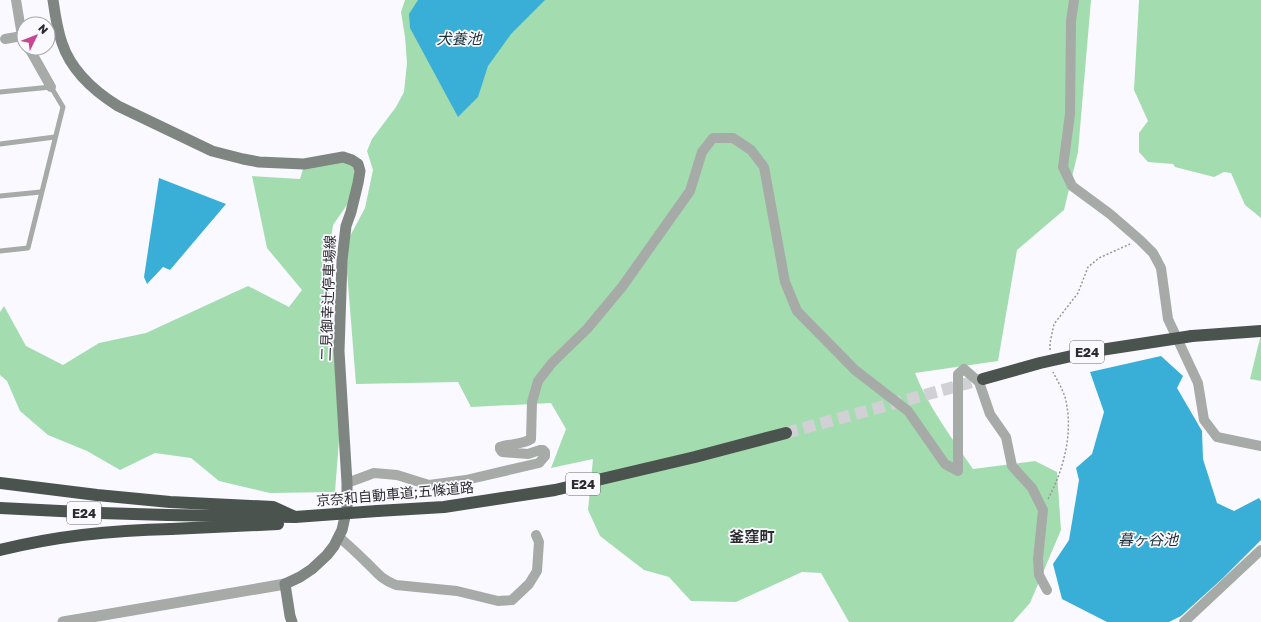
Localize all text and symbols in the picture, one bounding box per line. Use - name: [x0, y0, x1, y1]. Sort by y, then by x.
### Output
- north arrow: [16, 16, 56, 56]
- text: N: [36, 21, 51, 36]
- water label: 犬養池: [436, 29, 483, 47]
- street label: 二見御幸辻停車場線: [317, 235, 338, 361]
- road number: E24: [1070, 341, 1104, 363]
- road number: E24: [566, 473, 600, 495]
- street label: 京奈和自動車道;五條道路: [315, 478, 474, 509]
- road number: E24: [67, 502, 101, 524]
- district label: 釜窪町: [729, 527, 775, 545]
- water label: 暮ヶ谷池: [1118, 530, 1180, 548]

